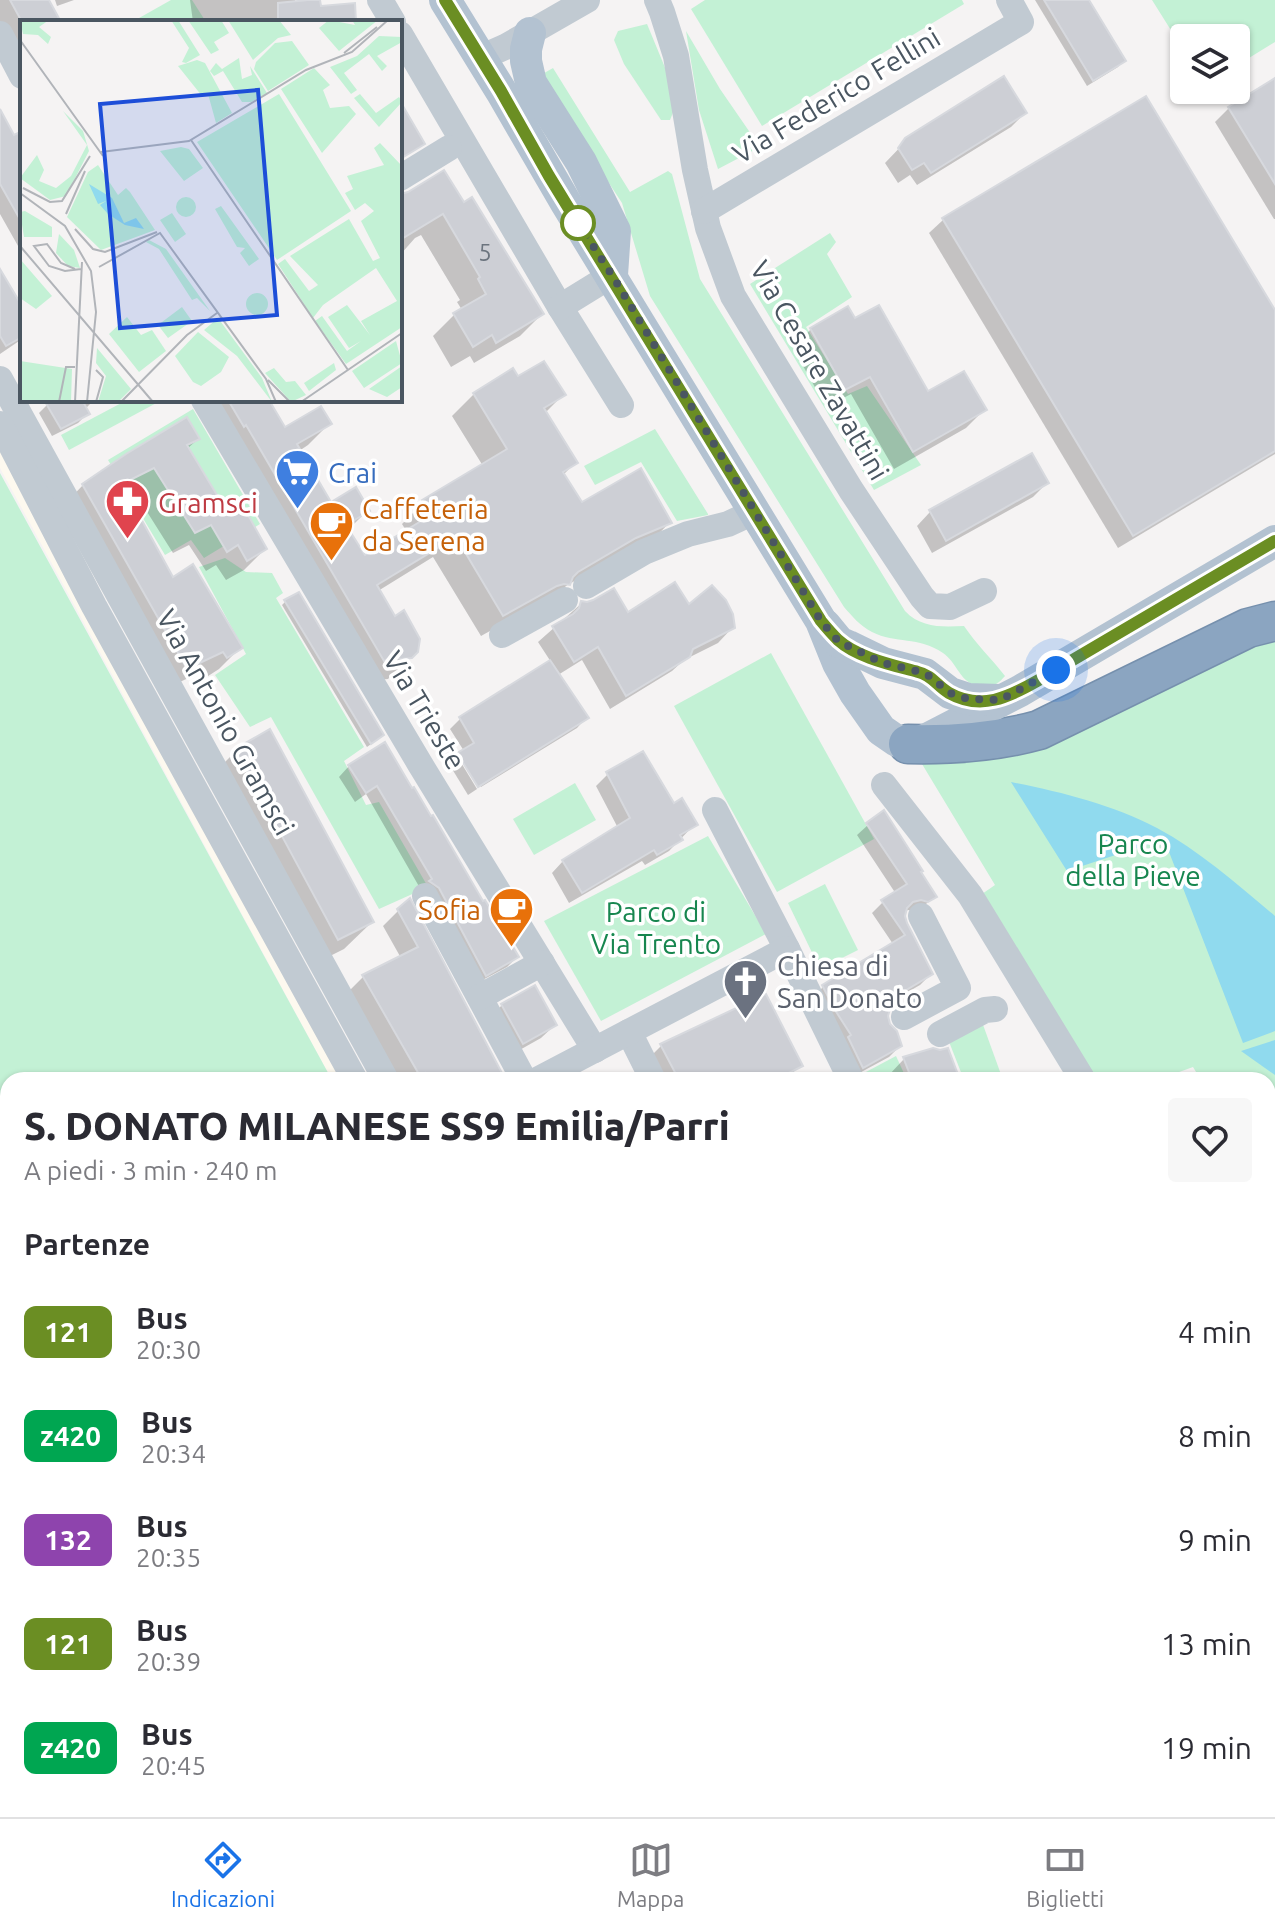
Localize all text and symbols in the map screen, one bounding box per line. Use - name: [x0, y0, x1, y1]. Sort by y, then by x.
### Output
- inset map: [20, 20, 402, 402]
- street label: Via Federico Fellini: [727, 21, 945, 169]
- map controls: [1170, 24, 1250, 104]
- button: layers: [1170, 24, 1250, 104]
- unlabelled marker: [561, 206, 595, 240]
- house number: 5: [478, 239, 492, 266]
- street label: Via Cesare Zavattini: [745, 255, 895, 485]
- supermarket icon: Crai: [273, 448, 321, 511]
- place label: Crai: [328, 457, 377, 488]
- pharmacy icon: Gramsci: [103, 478, 151, 541]
- place label: Gramsci: [158, 487, 258, 518]
- place label: Caffeteria da Serena: [362, 493, 489, 556]
- cafe icon: Caffeteria da Serena: [307, 500, 355, 563]
- street label: Via Antonio Gramsci: [151, 604, 301, 840]
- street label: Via Trieste: [378, 645, 472, 775]
- your location: [1036, 650, 1076, 690]
- park label: Parco della Pieve: [1065, 828, 1201, 891]
- cafe icon: Sofia: [488, 885, 536, 948]
- place label: Sofia: [418, 894, 481, 925]
- park label: Parco di Via Trento: [591, 896, 721, 959]
- place label: Chiesa di San Donato: [777, 950, 922, 1013]
- church icon: Chiesa di San Donato: [722, 957, 770, 1020]
- button: heart: [1168, 1098, 1252, 1182]
- text: S. DONATO MILANESE SS9 Emilia/Parri: [24, 1105, 730, 1147]
- text: A piedi · 3 min · 240 m: [24, 1156, 277, 1185]
- text: Partenze: [24, 1227, 150, 1261]
- text: Bus: [136, 1301, 188, 1335]
- text: 4 min: [1178, 1315, 1252, 1349]
- text: 121: [44, 1316, 92, 1347]
- text: 20:30: [136, 1335, 201, 1364]
- text: Bus: [141, 1405, 193, 1439]
- text: 8 min: [1178, 1419, 1252, 1453]
- text: z420: [40, 1420, 101, 1451]
- text: 20:34: [141, 1439, 206, 1468]
- text: Bus: [136, 1509, 188, 1543]
- text: 9 min: [1178, 1523, 1252, 1557]
- text: 132: [44, 1524, 92, 1555]
- text: 20:35: [136, 1543, 201, 1572]
- text: Bus: [136, 1613, 188, 1647]
- text: 13 min: [1161, 1627, 1252, 1661]
- text: 121: [44, 1628, 92, 1659]
- text: 20:39: [136, 1647, 201, 1676]
- text: Bus: [141, 1717, 193, 1751]
- text: 19 min: [1161, 1731, 1252, 1765]
- text: z420: [40, 1732, 101, 1763]
- text: 20:45: [141, 1751, 206, 1780]
- tab: Indicazioni: [171, 1838, 275, 1911]
- tab: Mappa: [617, 1838, 684, 1911]
- tab: Biglietti: [1026, 1838, 1104, 1911]

